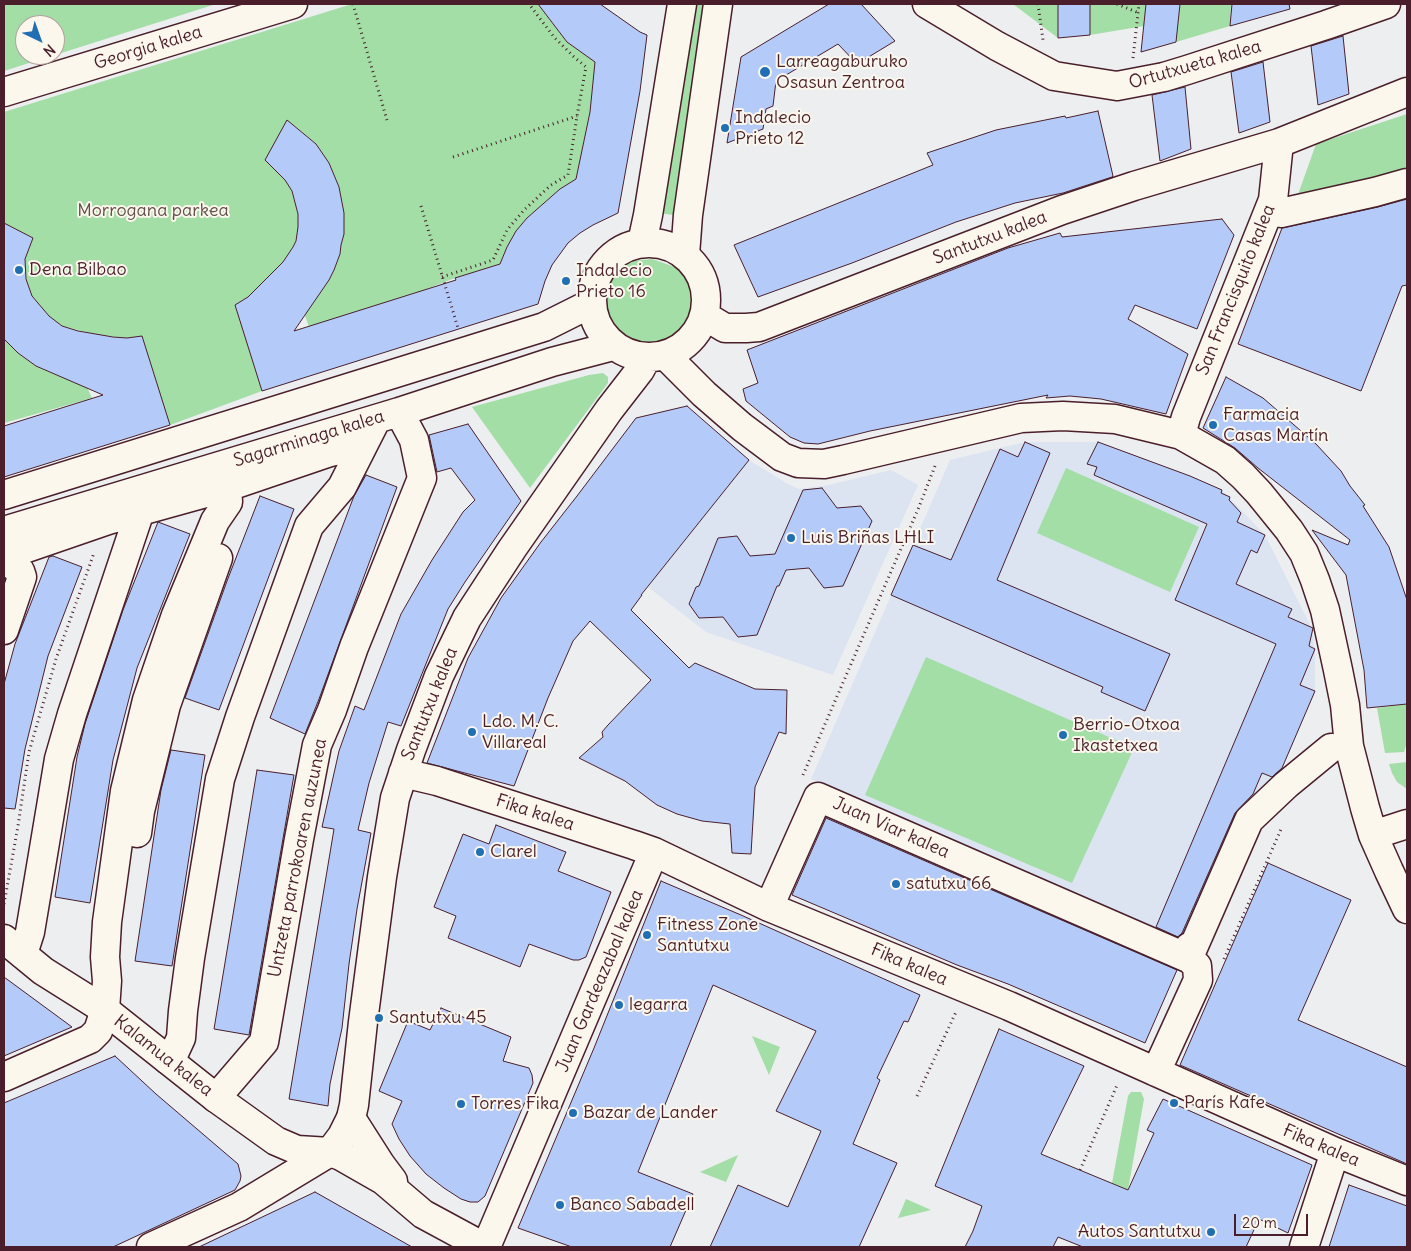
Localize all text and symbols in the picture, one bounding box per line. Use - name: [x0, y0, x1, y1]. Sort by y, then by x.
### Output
- north arrow: [15, 15, 65, 65]
- street label: Georgia kalea: [91, 21, 205, 75]
- street label: Ortutxueta kalea: [1126, 36, 1264, 94]
- text: N: [40, 40, 59, 60]
- place label: Larreagaburuko Osasun Zentroa: [776, 51, 908, 94]
- marker: Larreagaburuko Osasun Zentroa: [758, 65, 772, 79]
- place label: Indalecio Prieto 12: [735, 107, 811, 150]
- marker: Indalecio Prieto 12: [719, 122, 731, 134]
- park label: Morrogana parkea: [77, 200, 229, 222]
- street label: San Francisquito kalea: [1192, 202, 1280, 378]
- street label: Santutxu kalea: [930, 206, 1050, 270]
- place label: Dena Bilbao: [29, 259, 127, 281]
- place label: Indalecio Prieto 16: [576, 260, 652, 302]
- marker: Dena Bilbao: [13, 264, 25, 276]
- marker: Indalecio Prieto 16: [560, 275, 572, 287]
- place label: Farmacia Casas Martín: [1223, 404, 1329, 446]
- street label: Sagarminaga kalea: [231, 406, 387, 472]
- marker: Farmacia Casas Martín: [1207, 419, 1219, 431]
- place label: Luis Briñas LHLI: [801, 527, 934, 549]
- marker: Luis Briñas LHLI: [785, 532, 797, 544]
- street label: Santutxu kalea: [397, 644, 463, 764]
- place label: Ldo. M. C. Villareal: [482, 711, 559, 754]
- place label: Berrio-Otxoa Ikastetxea: [1073, 714, 1180, 756]
- marker: Ldo. M. C. Villareal: [466, 726, 478, 738]
- marker: Berrio-Otxoa Ikastetxea: [1057, 729, 1069, 741]
- street label: Untzeta parrokoaren auzunea: [264, 737, 332, 979]
- street label: Fika kalea: [493, 790, 577, 836]
- street label: Juan Viar kalea: [829, 793, 953, 863]
- place label: Clarel: [490, 841, 537, 863]
- marker: Clarel: [474, 846, 486, 858]
- place label: satutxu 66: [906, 873, 991, 895]
- marker: satutxu 66: [890, 878, 902, 890]
- street label: Juan Gardeazabal kalea: [552, 887, 648, 1075]
- place label: Fitness Zone Santutxu: [657, 914, 758, 956]
- marker: Fitness Zone Santutxu: [641, 929, 653, 941]
- street label: Fika kalea: [867, 939, 951, 991]
- place label: legarra: [629, 994, 688, 1016]
- marker: legarra: [613, 999, 625, 1011]
- place label: Santutxu 45: [389, 1007, 487, 1029]
- street label: Kalamua kalea: [109, 1011, 217, 1101]
- marker: Santutxu 45: [373, 1012, 385, 1024]
- place label: París Kafe: [1184, 1092, 1265, 1114]
- place label: Torres Fika: [471, 1093, 559, 1115]
- marker: París Kafe: [1168, 1097, 1180, 1109]
- marker: Torres Fika: [455, 1098, 467, 1110]
- place label: Bazar de Lander: [583, 1102, 718, 1124]
- marker: Bazar de Lander: [567, 1107, 579, 1119]
- street label: Fika kalea: [1279, 1120, 1363, 1172]
- place label: Banco Sabadell: [570, 1194, 695, 1216]
- marker: Banco Sabadell: [554, 1199, 566, 1211]
- scale bar: [1236, 1204, 1310, 1236]
- text: 20 m: [1242, 1213, 1277, 1232]
- place label: Autos Santutxu: [1078, 1221, 1201, 1243]
- marker: Autos Santutxu: [1205, 1226, 1217, 1238]

